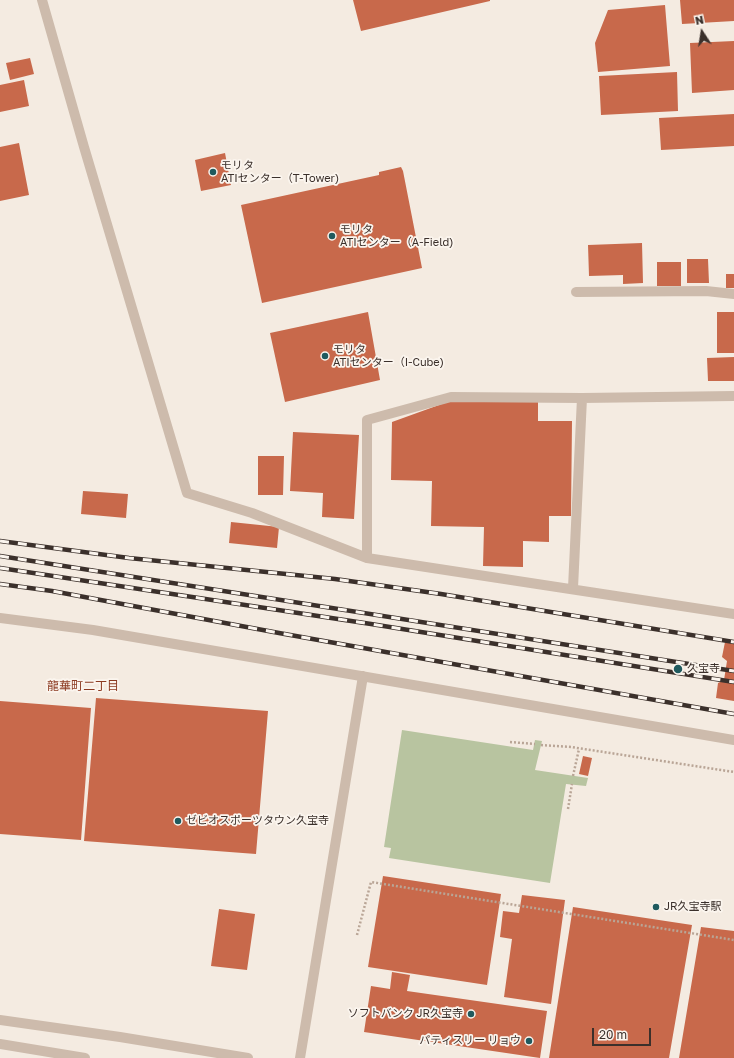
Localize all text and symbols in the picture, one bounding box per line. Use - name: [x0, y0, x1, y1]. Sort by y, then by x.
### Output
- north arrow: [682, 12, 722, 52]
- text: N: [694, 13, 705, 27]
- place label: モリタ ATIセンター（T-Tower): [221, 159, 339, 185]
- marker: モリタ ATIセンター（T-Tower): [208, 167, 218, 177]
- place label: モリタ ATIセンター（A-Field): [340, 223, 454, 249]
- marker: モリタ ATIセンター（A-Field): [327, 231, 337, 241]
- place label: モリタ ATIセンター（I-Cube): [333, 343, 444, 369]
- marker: モリタ ATIセンター（I-Cube): [320, 351, 330, 361]
- place label: 久宝寺: [687, 662, 720, 676]
- marker: 久宝寺: [672, 663, 684, 675]
- district label: 龍華町二丁目: [47, 679, 119, 693]
- place label: ゼビオスポーツタウン久宝寺: [186, 814, 329, 828]
- marker: ゼビオスポーツタウン久宝寺: [173, 816, 183, 826]
- place label: JR久宝寺駅: [664, 900, 722, 914]
- marker: JR久宝寺駅: [651, 902, 661, 912]
- place label: ソフトバンク JR久宝寺: [348, 1007, 463, 1021]
- marker: ソフトバンク JR久宝寺: [466, 1009, 476, 1019]
- scale bar: [594, 1020, 653, 1046]
- text: 20 m: [599, 1027, 627, 1042]
- place label: パティスリー リョウ: [419, 1034, 521, 1048]
- marker: パティスリー リョウ: [524, 1036, 534, 1046]

